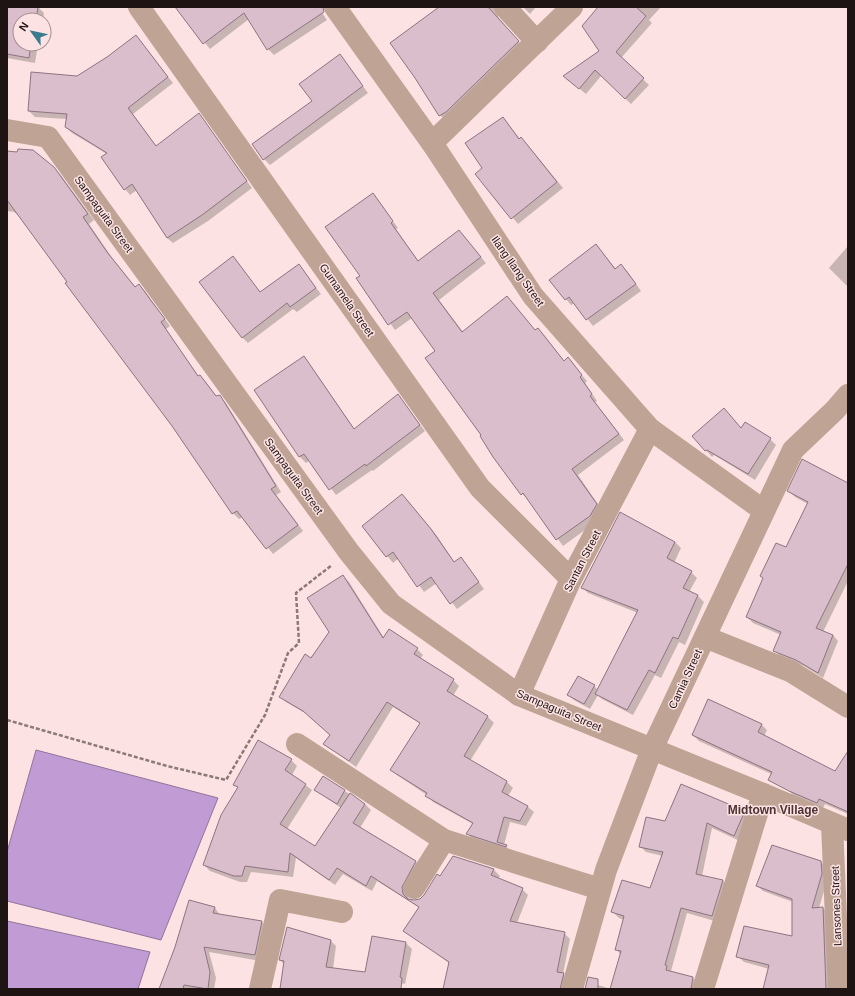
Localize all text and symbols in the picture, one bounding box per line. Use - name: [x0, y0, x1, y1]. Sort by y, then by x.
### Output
- north arrow: [12, 12, 52, 52]
- text: N: [16, 20, 31, 33]
- street label: Sampaguita Street: [72, 174, 136, 254]
- street label: Ilang Ilang Street: [489, 233, 547, 309]
- street label: Gumamela Street: [317, 261, 377, 339]
- street label: Sampaguita Street: [262, 436, 326, 516]
- street label: Santan Street: [561, 528, 603, 594]
- street label: Camia Street: [666, 647, 704, 711]
- street label: Sampaguita Street: [515, 687, 603, 733]
- district label: Midtown Village: [728, 803, 819, 817]
- street label: Lansones Street: [829, 866, 843, 946]

